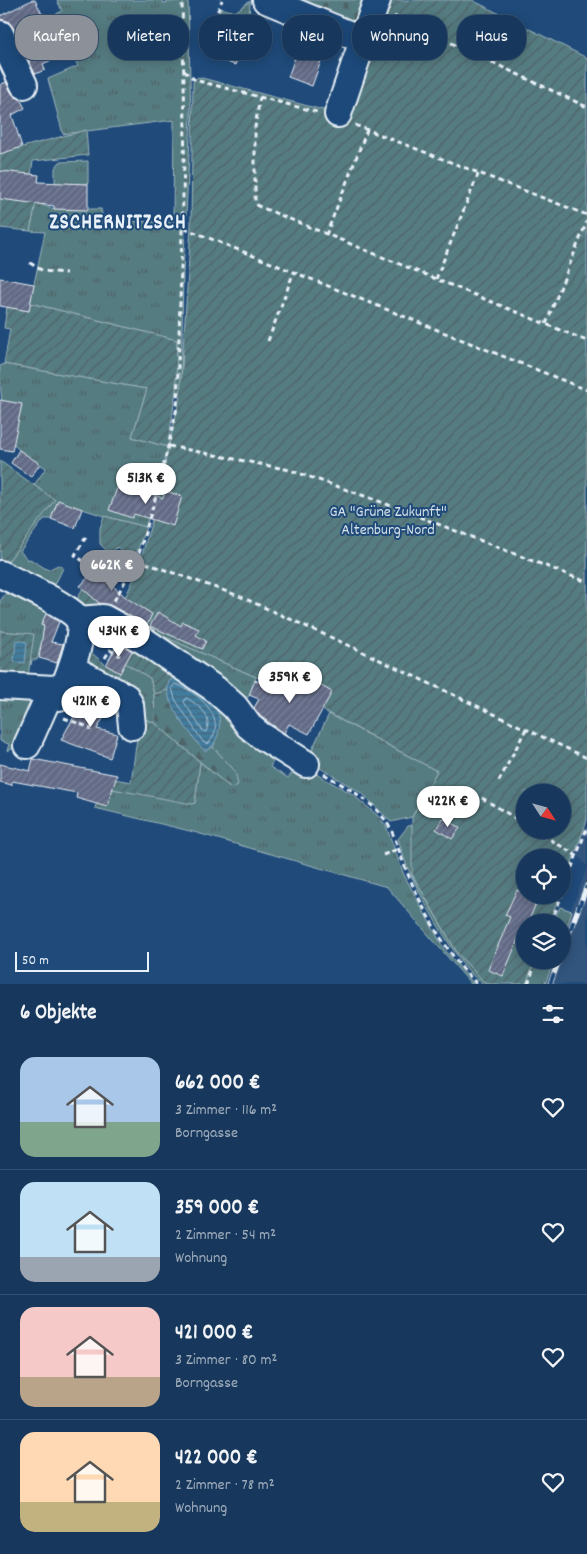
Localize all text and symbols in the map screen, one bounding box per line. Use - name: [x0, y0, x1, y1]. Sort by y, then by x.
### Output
- chip: Kaufen: [15, 15, 98, 60]
- chip: Mieten: [108, 15, 189, 60]
- chip: Filter: [199, 15, 272, 60]
- chip: Neu: [282, 15, 342, 60]
- chip: Wohnung: [352, 15, 447, 60]
- chip: Haus: [457, 15, 526, 60]
- district label: ZSCHERNITZSCH: [49, 209, 187, 239]
- pin: 513K €: [105, 462, 187, 505]
- text: 513K €: [127, 467, 165, 490]
- park label: GA "Grüne Zukunft" Altenburg-Nord: [329, 501, 447, 542]
- pin: 662K €: [71, 550, 153, 592]
- text: 662K €: [91, 554, 133, 577]
- pin: 434K €: [78, 616, 160, 658]
- text: 434K €: [99, 620, 139, 643]
- pin: 359K €: [249, 662, 331, 704]
- text: 359K €: [269, 666, 311, 689]
- pin: 421K €: [50, 686, 132, 728]
- text: 421K €: [72, 690, 110, 713]
- north arrow: [516, 784, 571, 839]
- map controls: [516, 784, 571, 969]
- pin: 422K €: [407, 786, 489, 828]
- text: 422K €: [428, 790, 468, 813]
- button: locate: [516, 849, 571, 904]
- button: layers: [516, 914, 571, 969]
- scale bar: [15, 949, 149, 972]
- text: 50 m: [22, 951, 49, 971]
- text: 6 Objekte: [20, 999, 97, 1029]
- icon: filters: [539, 1000, 567, 1028]
- text: 662 000 €: [175, 1069, 260, 1099]
- icon: home: [60, 1077, 120, 1137]
- icon: heart: [539, 1093, 567, 1121]
- text: 3 Zimmer · 116 m²: [175, 1099, 277, 1122]
- text: Borngasse: [175, 1122, 238, 1145]
- text: 359 000 €: [175, 1194, 259, 1224]
- icon: home: [60, 1202, 120, 1262]
- icon: heart: [539, 1218, 567, 1246]
- text: 2 Zimmer · 54 m²: [175, 1224, 276, 1247]
- text: Wohnung: [175, 1247, 227, 1270]
- text: 421 000 €: [175, 1319, 253, 1349]
- icon: home: [60, 1327, 120, 1387]
- icon: heart: [539, 1343, 567, 1371]
- text: 3 Zimmer · 80 m²: [175, 1349, 277, 1372]
- text: Borngasse: [175, 1372, 238, 1395]
- text: 422 000 €: [175, 1444, 258, 1474]
- icon: home: [60, 1452, 120, 1512]
- icon: heart: [539, 1468, 567, 1496]
- text: 2 Zimmer · 78 m²: [175, 1474, 275, 1497]
- text: Wohnung: [175, 1497, 227, 1520]

